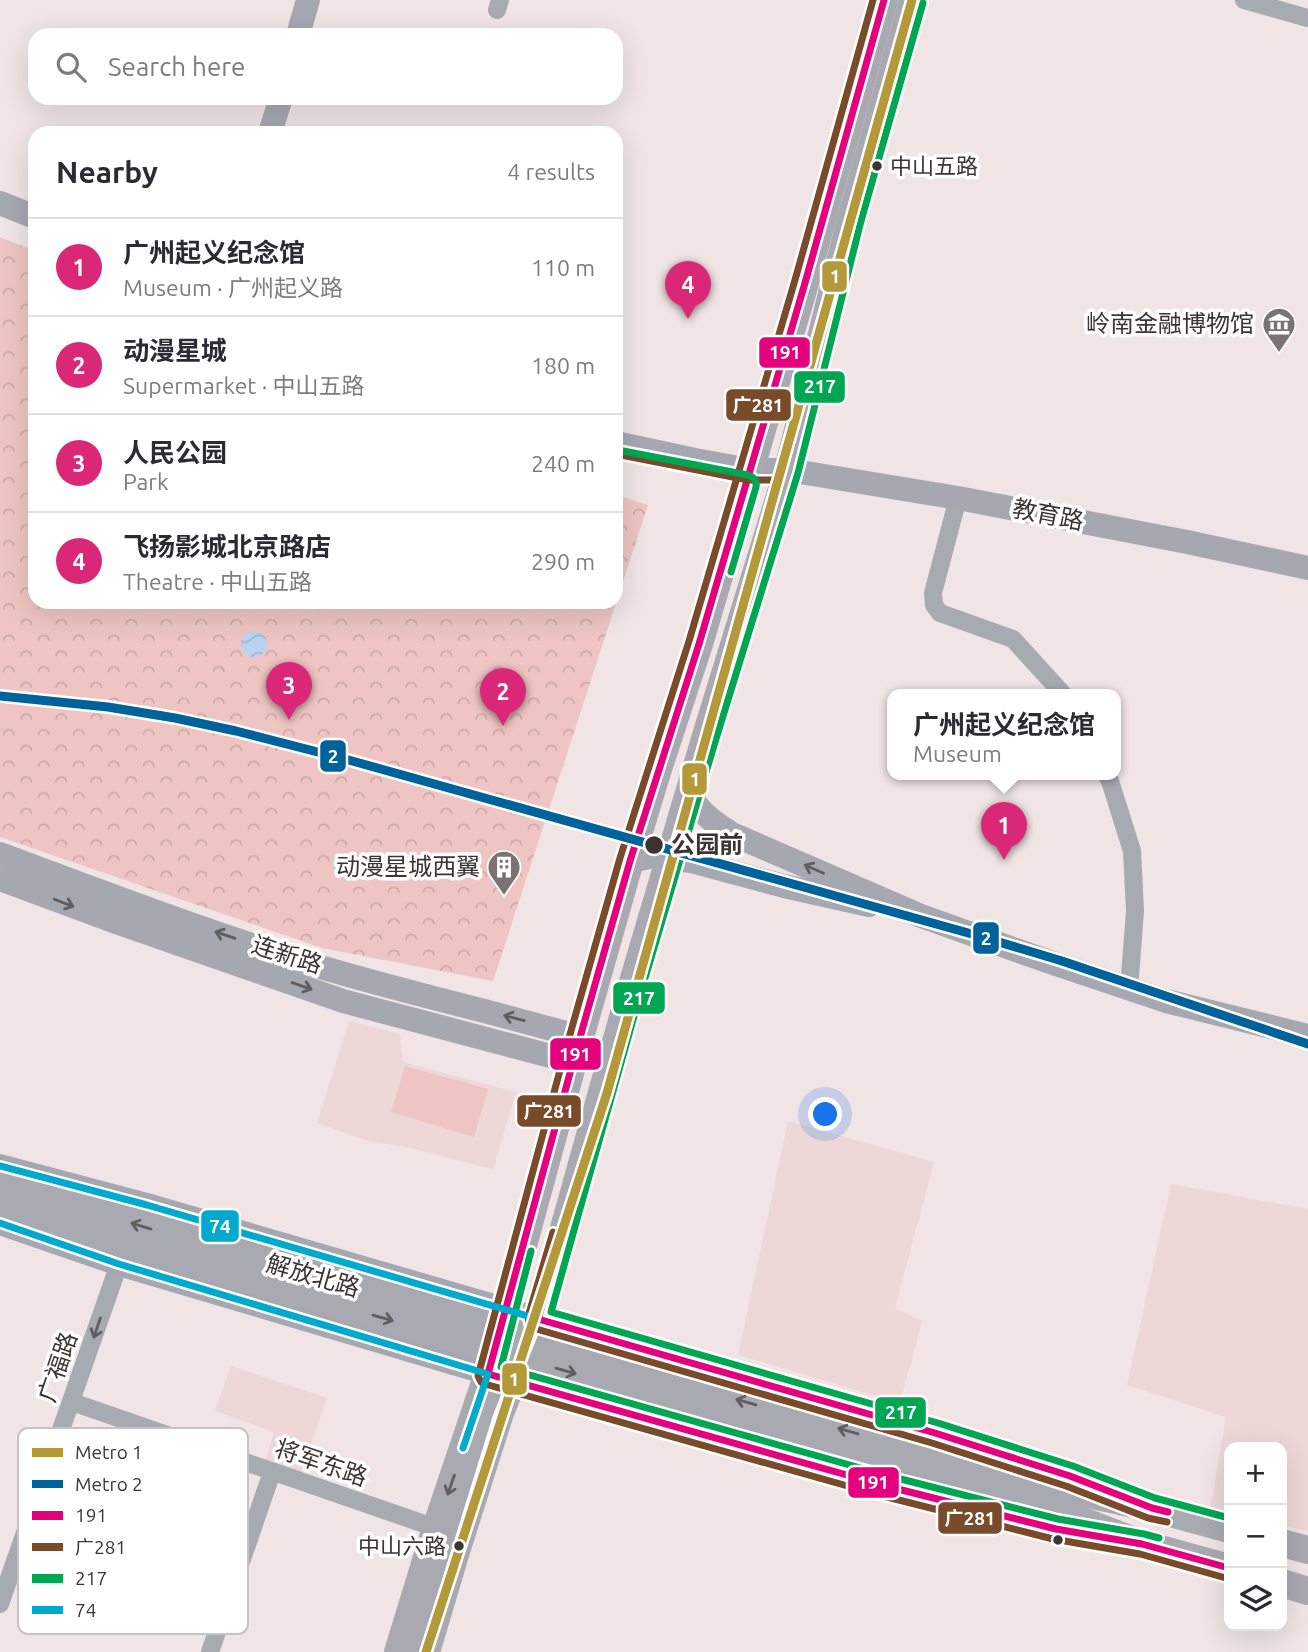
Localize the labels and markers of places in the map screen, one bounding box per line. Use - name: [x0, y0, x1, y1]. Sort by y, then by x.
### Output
- place label: 中山五路: [890, 153, 978, 178]
- marker: 中山五路: [870, 159, 884, 173]
- pin: 4: [665, 261, 711, 319]
- museum icon: 岭南金融博物馆: [1260, 305, 1298, 354]
- place label: 岭南金融博物馆: [1086, 310, 1254, 337]
- pin: 3: [266, 662, 312, 720]
- pin: 2: [480, 668, 526, 726]
- pin: 1: [981, 802, 1027, 860]
- place label: 公园前: [671, 831, 743, 858]
- marker: 公园前: [643, 834, 665, 856]
- building icon: 动漫星城西翼: [485, 848, 523, 897]
- place label: 动漫星城西翼: [336, 853, 480, 880]
- place label: 中山六路: [358, 1533, 446, 1558]
- unlabelled marker: [1051, 1533, 1065, 1547]
- marker: 中山六路: [452, 1539, 466, 1553]

